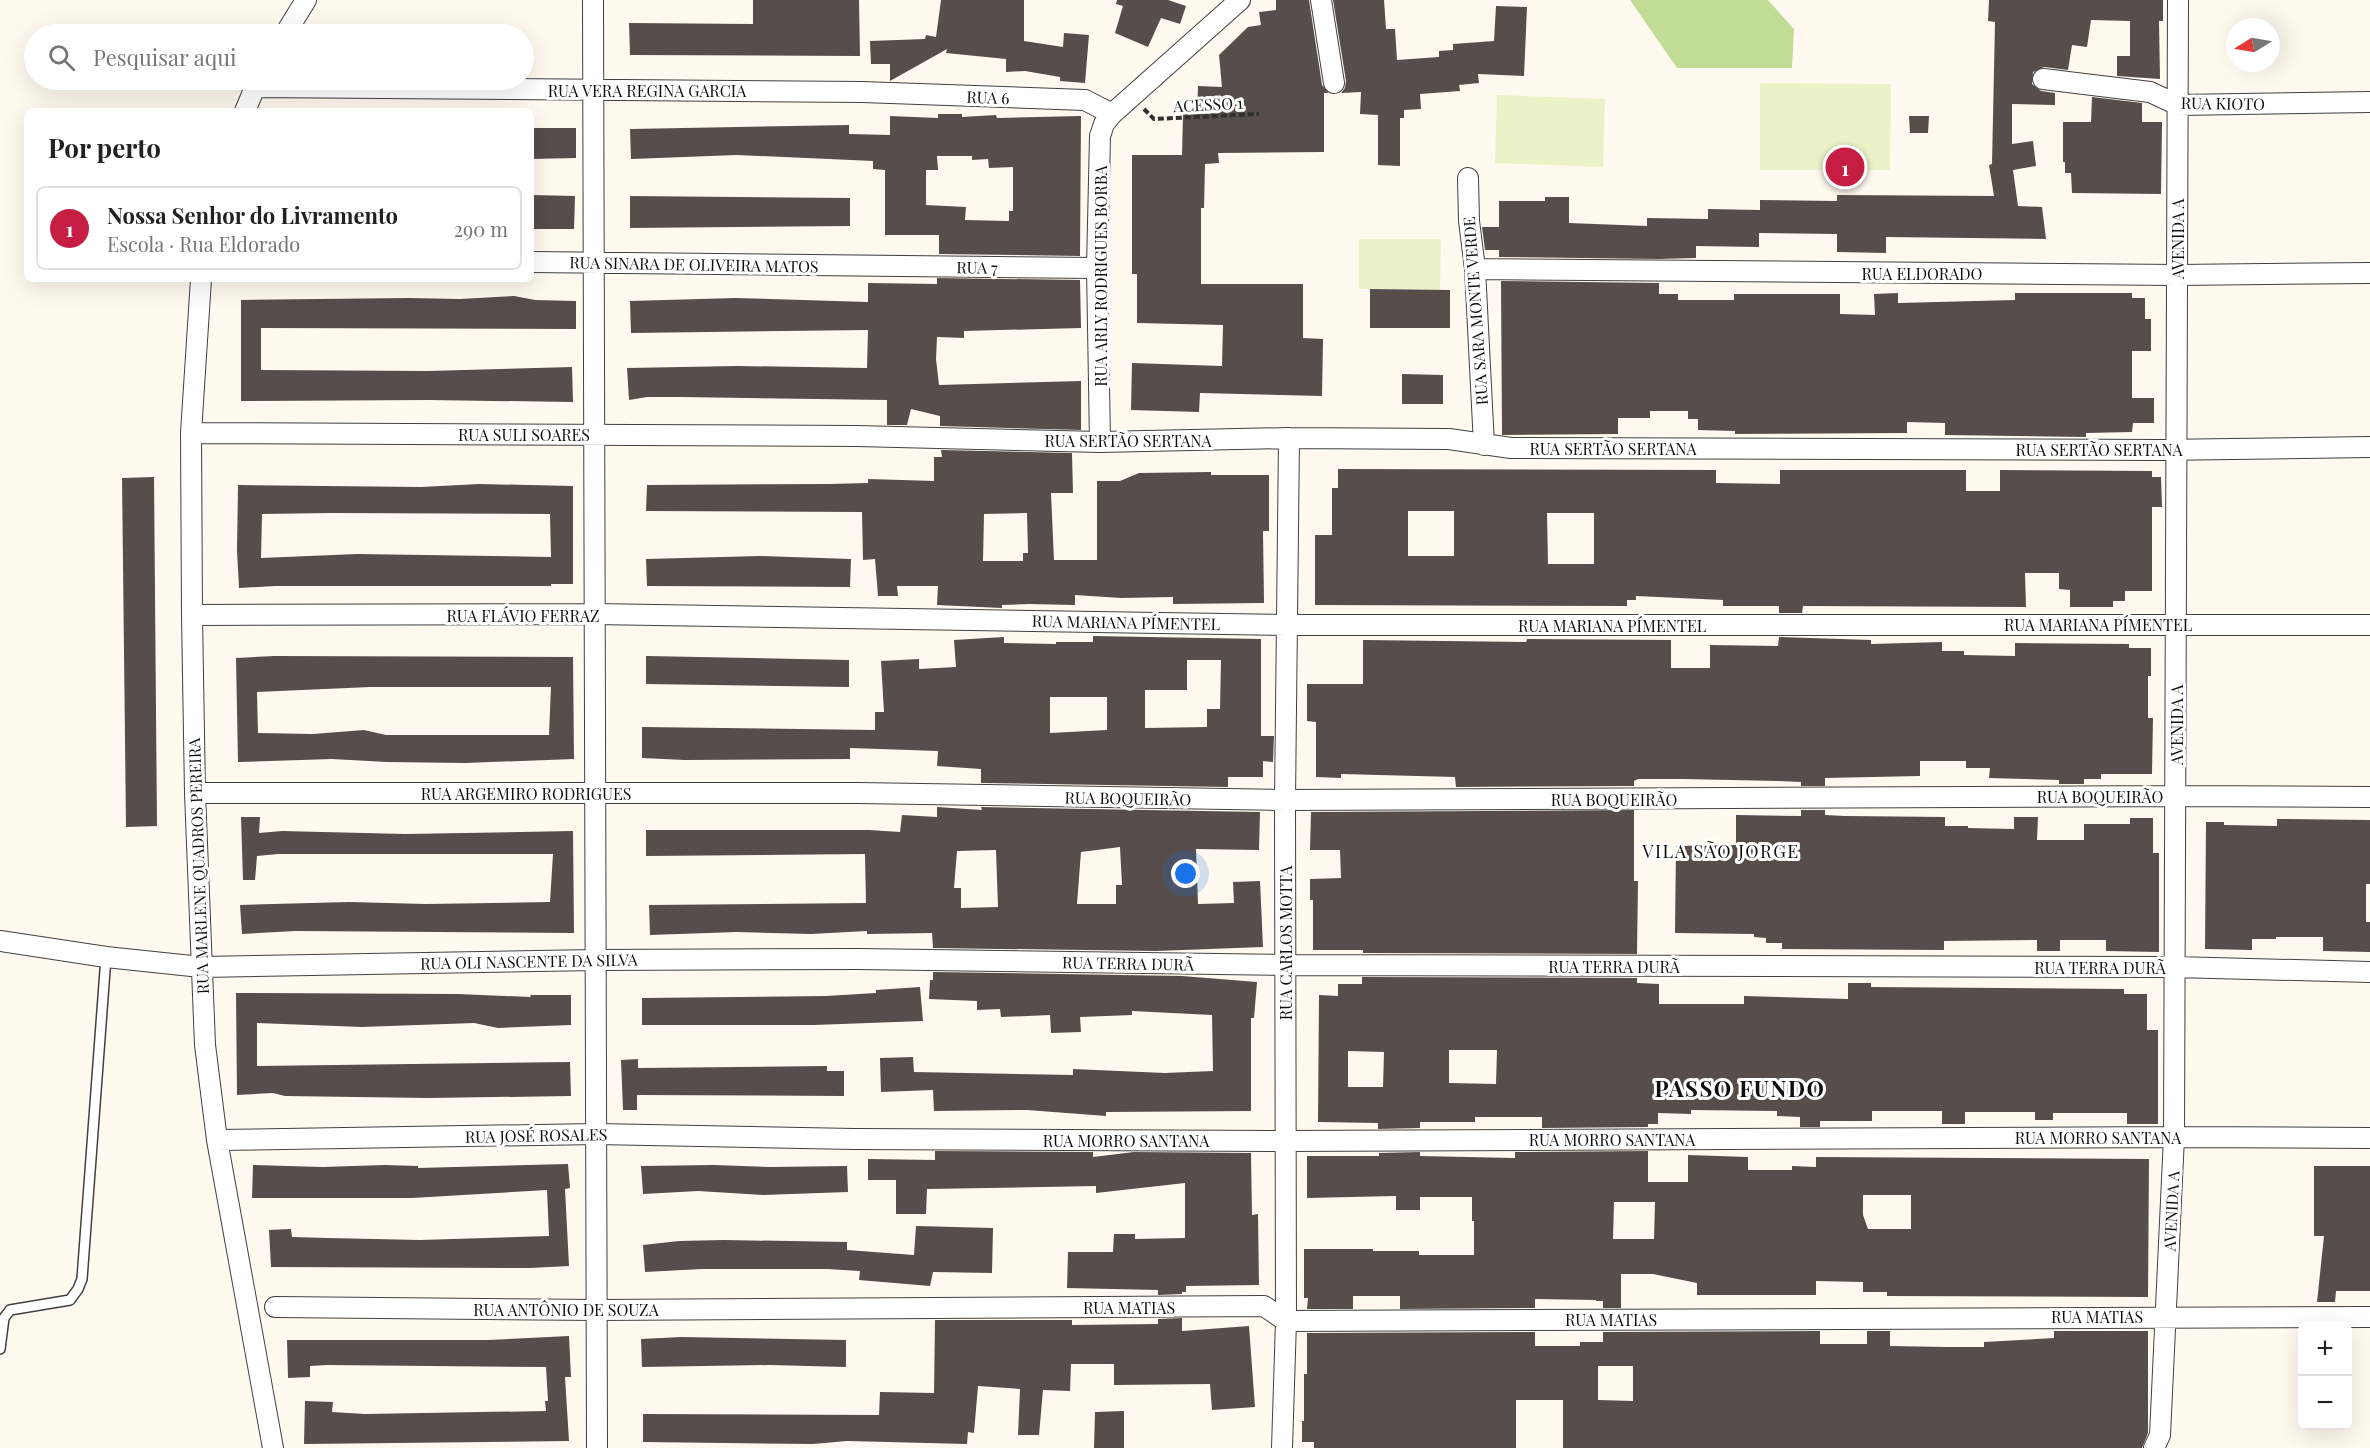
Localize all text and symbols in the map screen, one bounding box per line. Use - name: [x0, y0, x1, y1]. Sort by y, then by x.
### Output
- north arrow: [2226, 18, 2280, 72]
- search box: [24, 24, 534, 90]
- icon: search: [45, 41, 78, 74]
- text: Pesquisar aqui: [93, 42, 236, 72]
- street label: RUA VERA REGINA GARCIA: [548, 80, 747, 101]
- street label: RUA 6: [966, 86, 1010, 108]
- street label: ACESSO 1: [1172, 92, 1243, 116]
- street label: RUA KIOTO: [2181, 92, 2265, 114]
- text: Por perto: [48, 130, 161, 165]
- pin: 1: [1826, 144, 1864, 190]
- street label: RUA ARLY RODRIGUES BORBA: [1090, 164, 1111, 387]
- street label: AVENIDA A: [2167, 198, 2188, 280]
- text: Nossa Senhor do Livramento: [107, 200, 398, 230]
- text: 1: [66, 215, 73, 242]
- text: 290 m: [454, 215, 508, 242]
- street label: RUA SARA MONTE VERDE: [1458, 216, 1492, 406]
- text: Escola · Rua Eldorado: [107, 230, 300, 257]
- street label: RUA SINARA DE OLIVEIRA MATOS: [569, 251, 819, 277]
- street label: RUA 7: [956, 256, 998, 278]
- street label: RUA ELDORADO: [1862, 263, 1983, 284]
- street label: RUA SULI SOARES: [458, 424, 590, 445]
- street label: RUA SERTÃO SERTANA: [1044, 430, 1213, 451]
- street label: RUA SERTÃO SERTANA: [1529, 438, 1698, 459]
- street label: RUA SERTÃO SERTANA: [2015, 439, 2184, 460]
- street label: RUA FLÁVIO FERRAZ: [447, 605, 599, 626]
- street label: RUA MARIANA PÍMENTEL: [1032, 610, 1220, 634]
- street label: RUA MARIANA PÍMENTEL: [2004, 614, 2192, 635]
- street label: RUA MARIANA PÍMENTEL: [1518, 615, 1706, 636]
- street label: AVENIDA A: [2166, 684, 2187, 766]
- street label: RUA MARLENE QUADROS PEREIRA: [183, 737, 213, 994]
- street label: RUA ARGEMIRO RODRIGUES: [421, 783, 631, 804]
- street label: RUA BOQUEIRÃO: [1065, 786, 1192, 810]
- street label: RUA BOQUEIRÃO: [2037, 786, 2163, 807]
- street label: RUA BOQUEIRÃO: [1551, 789, 1677, 810]
- district label: VILA SÃO JORGE: [1641, 839, 1800, 863]
- your location: [1171, 859, 1200, 888]
- street label: RUA CARLOS MOTTA: [1275, 865, 1296, 1020]
- street label: RUA OLI NASCENTE DA SILVA: [420, 949, 639, 973]
- street label: RUA TERRA DURÃ: [1062, 951, 1195, 975]
- street label: RUA TERRA DURÃ: [1548, 956, 1681, 977]
- street label: RUA TERRA DURÃ: [2034, 957, 2167, 978]
- district label: PASSO FUNDO: [1655, 1073, 1825, 1103]
- street label: RUA JOSÉ ROSALES: [465, 1123, 607, 1147]
- street label: RUA MORRO SANTANA: [2015, 1127, 2182, 1148]
- street label: RUA MORRO SANTANA: [1529, 1129, 1696, 1150]
- street label: RUA MORRO SANTANA: [1043, 1130, 1210, 1151]
- street label: AVENIDA A: [2158, 1169, 2184, 1253]
- street label: RUA MATIAS: [1083, 1297, 1175, 1318]
- street label: RUA ANTÔNIO DE SOUZA: [473, 1299, 660, 1320]
- street label: RUA MATIAS: [2051, 1306, 2143, 1327]
- street label: RUA MATIAS: [1565, 1309, 1657, 1330]
- map controls: [2298, 1322, 2352, 1430]
- button: +: [2298, 1322, 2352, 1376]
- button: −: [2298, 1376, 2352, 1430]

